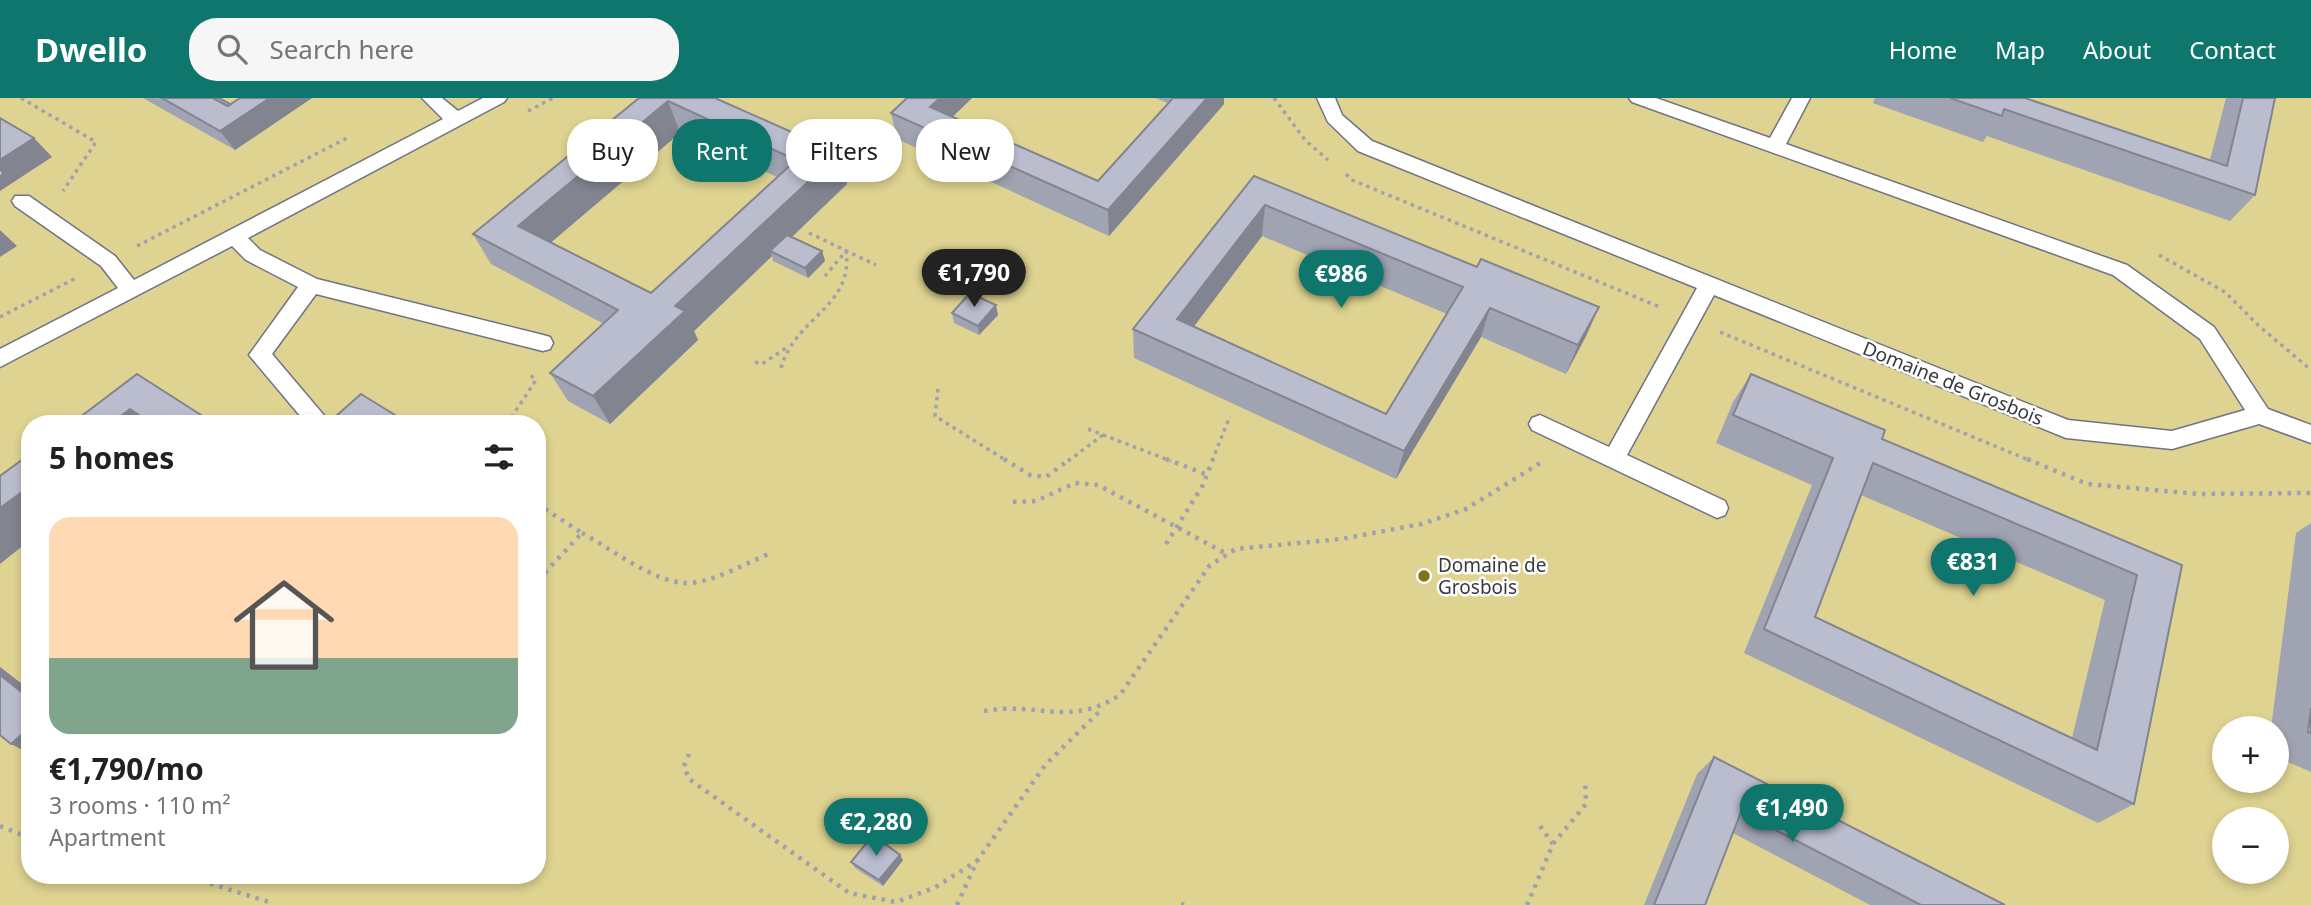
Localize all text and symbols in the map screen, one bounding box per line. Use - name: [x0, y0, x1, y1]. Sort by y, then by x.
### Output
- search box: [189, 18, 679, 81]
- text: Dwello: [35, 27, 147, 72]
- icon: search: [213, 30, 251, 68]
- text: Search here: [269, 31, 414, 67]
- text: Home: [1889, 33, 1957, 66]
- text: Map: [1995, 33, 2045, 66]
- text: About: [2083, 33, 2151, 66]
- text: Contact: [2189, 33, 2276, 66]
- chip: Buy: [567, 119, 658, 182]
- chip: Rent: [672, 119, 772, 182]
- chip: Filters: [786, 119, 902, 182]
- chip: New: [916, 119, 1014, 182]
- pin: €1,790: [917, 250, 1031, 309]
- pin: €986: [1300, 250, 1382, 310]
- text: €1,790: [938, 256, 1010, 288]
- text: €986: [1315, 257, 1367, 289]
- street label: Domaine de Grosbois: [1859, 335, 2047, 431]
- text: 5 homes: [49, 437, 174, 478]
- icon: filters: [480, 438, 518, 476]
- pin: €831: [1932, 538, 2014, 598]
- text: €831: [1947, 545, 1999, 577]
- place label: Domaine de Grosbois: [1438, 552, 1547, 600]
- icon: home: [221, 562, 347, 688]
- marker: Domaine de Grosbois: [1416, 568, 1432, 584]
- map controls: [2212, 716, 2289, 884]
- button: +: [2212, 716, 2289, 793]
- text: €1,790/mo: [49, 748, 204, 789]
- pin: €1,490: [1735, 784, 1849, 844]
- text: 3 rooms · 110 m²: [49, 789, 231, 821]
- text: €1,490: [1756, 791, 1828, 823]
- pin: €2,280: [819, 798, 933, 858]
- text: €2,280: [840, 805, 912, 837]
- button: −: [2212, 807, 2289, 884]
- text: Apartment: [49, 821, 166, 853]

